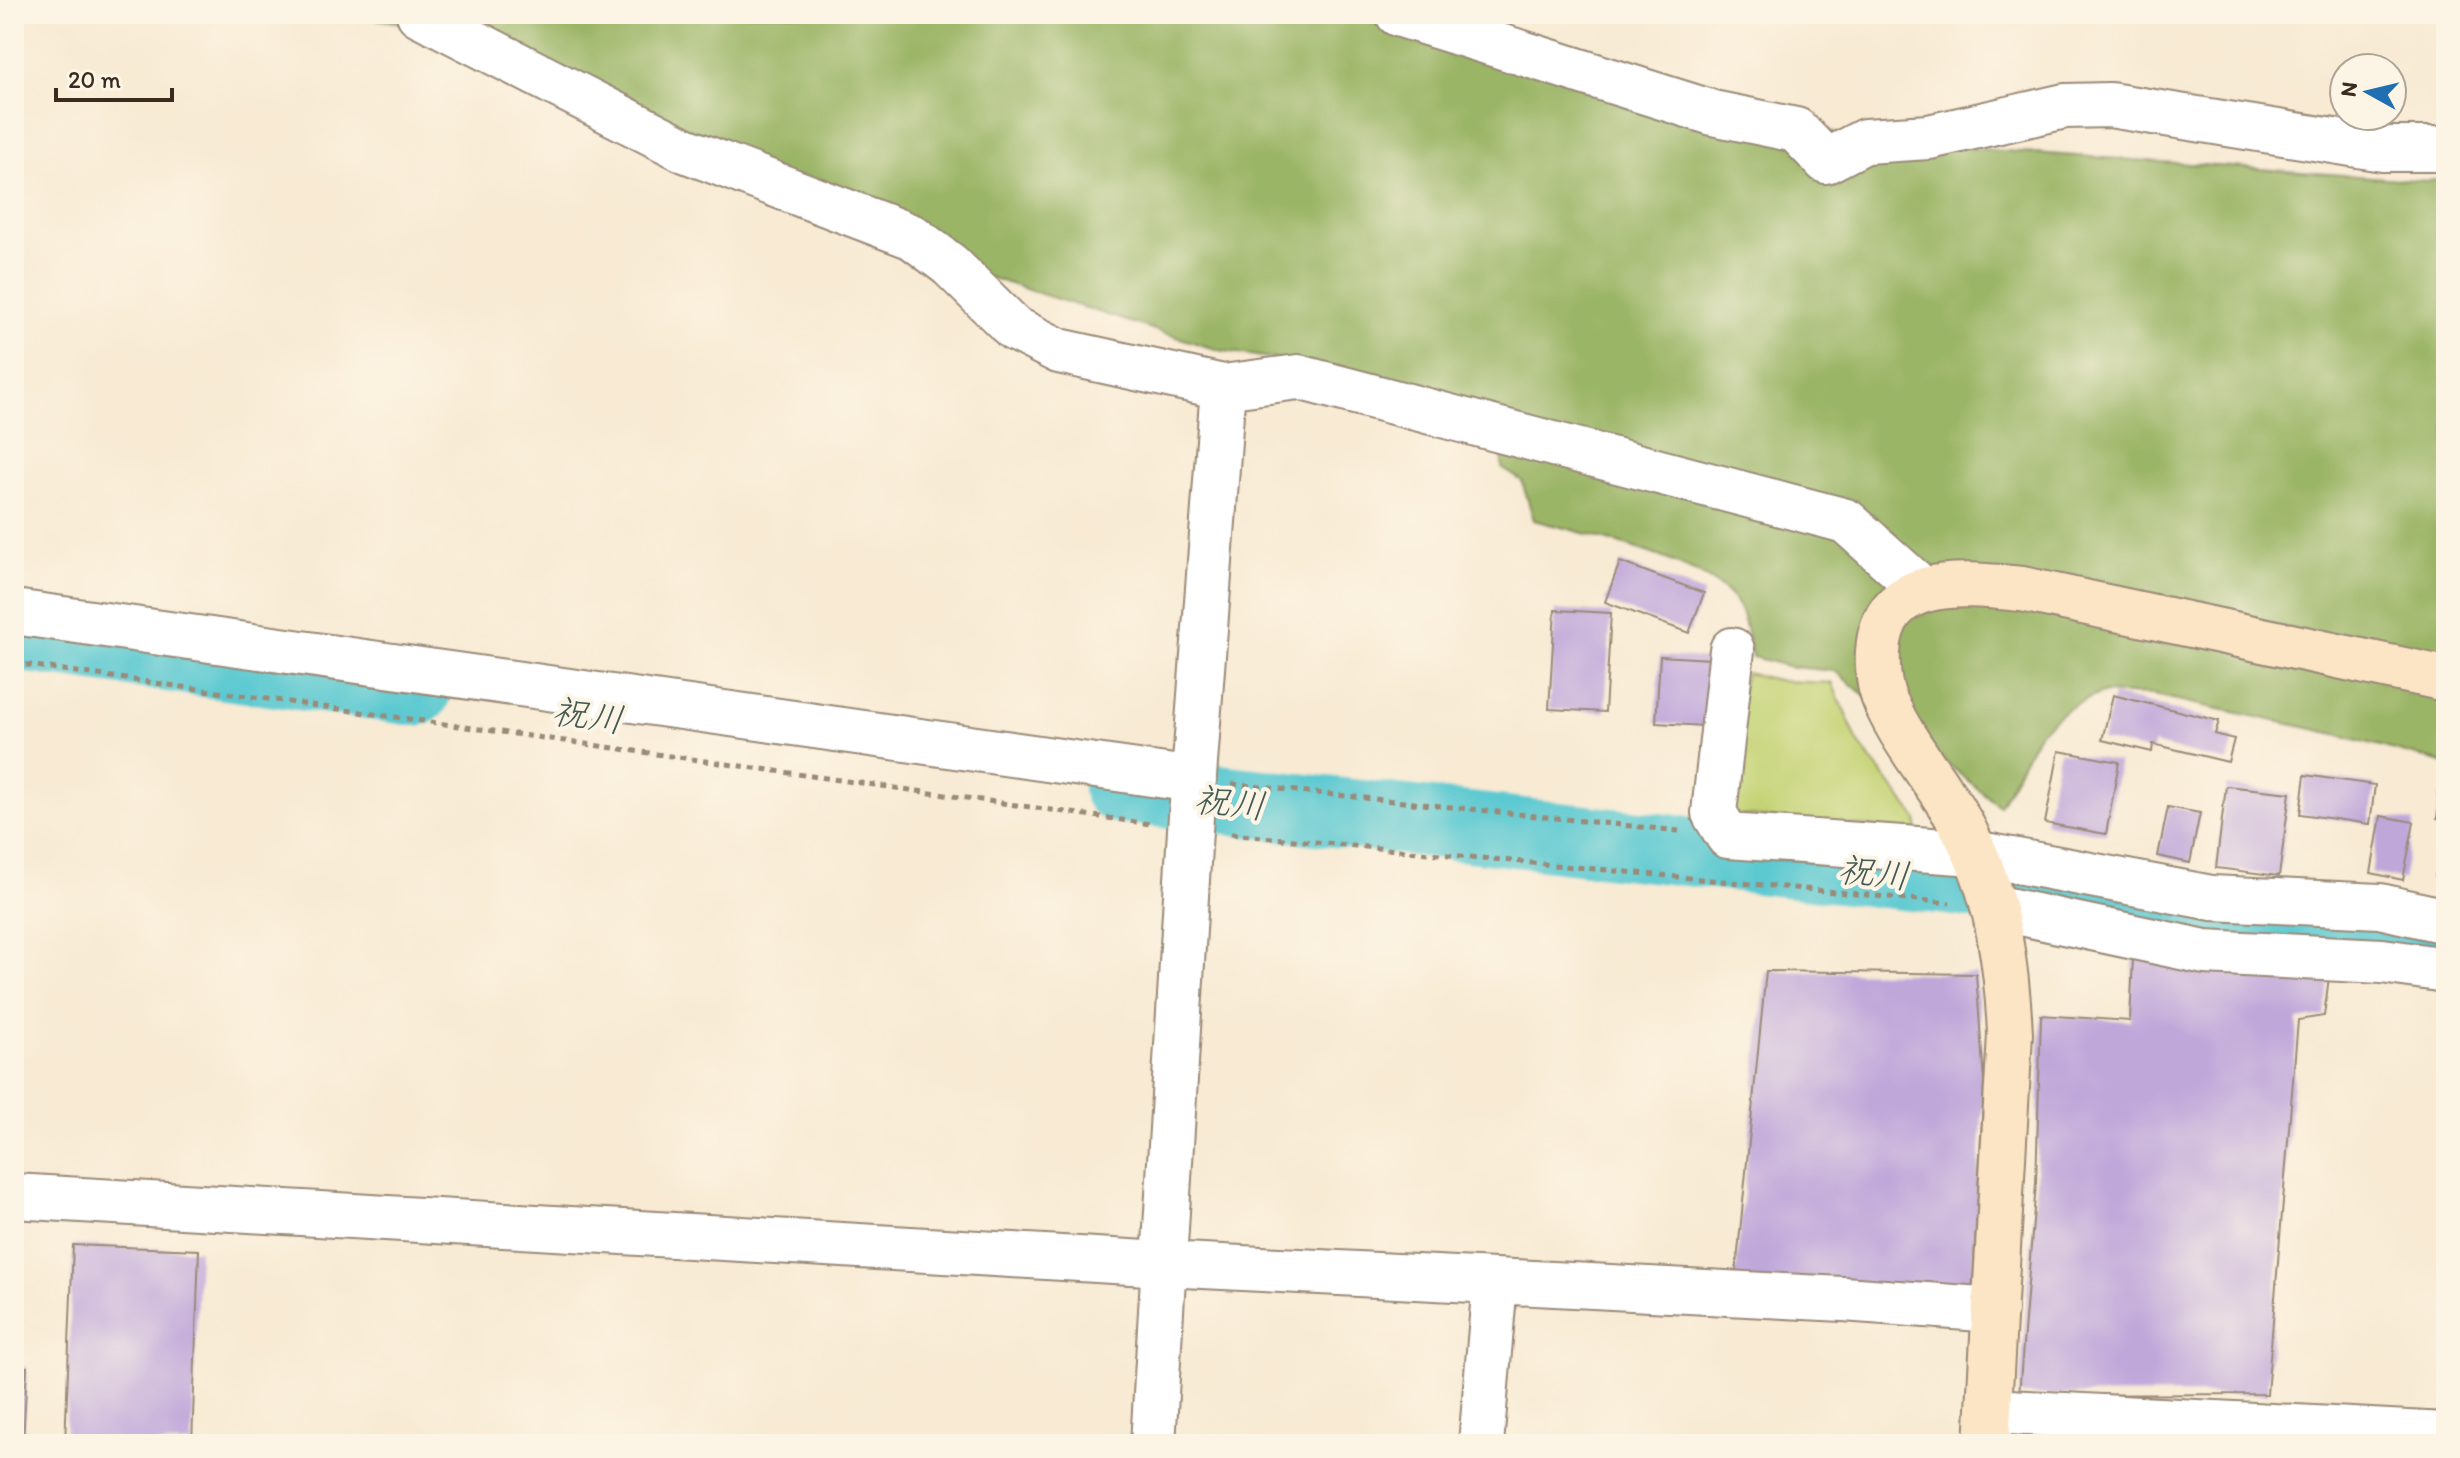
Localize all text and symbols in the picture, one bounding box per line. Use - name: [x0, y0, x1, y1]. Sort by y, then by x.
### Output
- scale bar: [56, 52, 172, 102]
- north arrow: [2328, 52, 2408, 132]
- text: 20 m: [68, 65, 121, 94]
- text: N: [2334, 80, 2363, 99]
- water label: 祝川: [549, 689, 627, 742]
- water label: 祝川: [1192, 777, 1268, 828]
- water label: 祝川: [1836, 847, 1912, 898]

